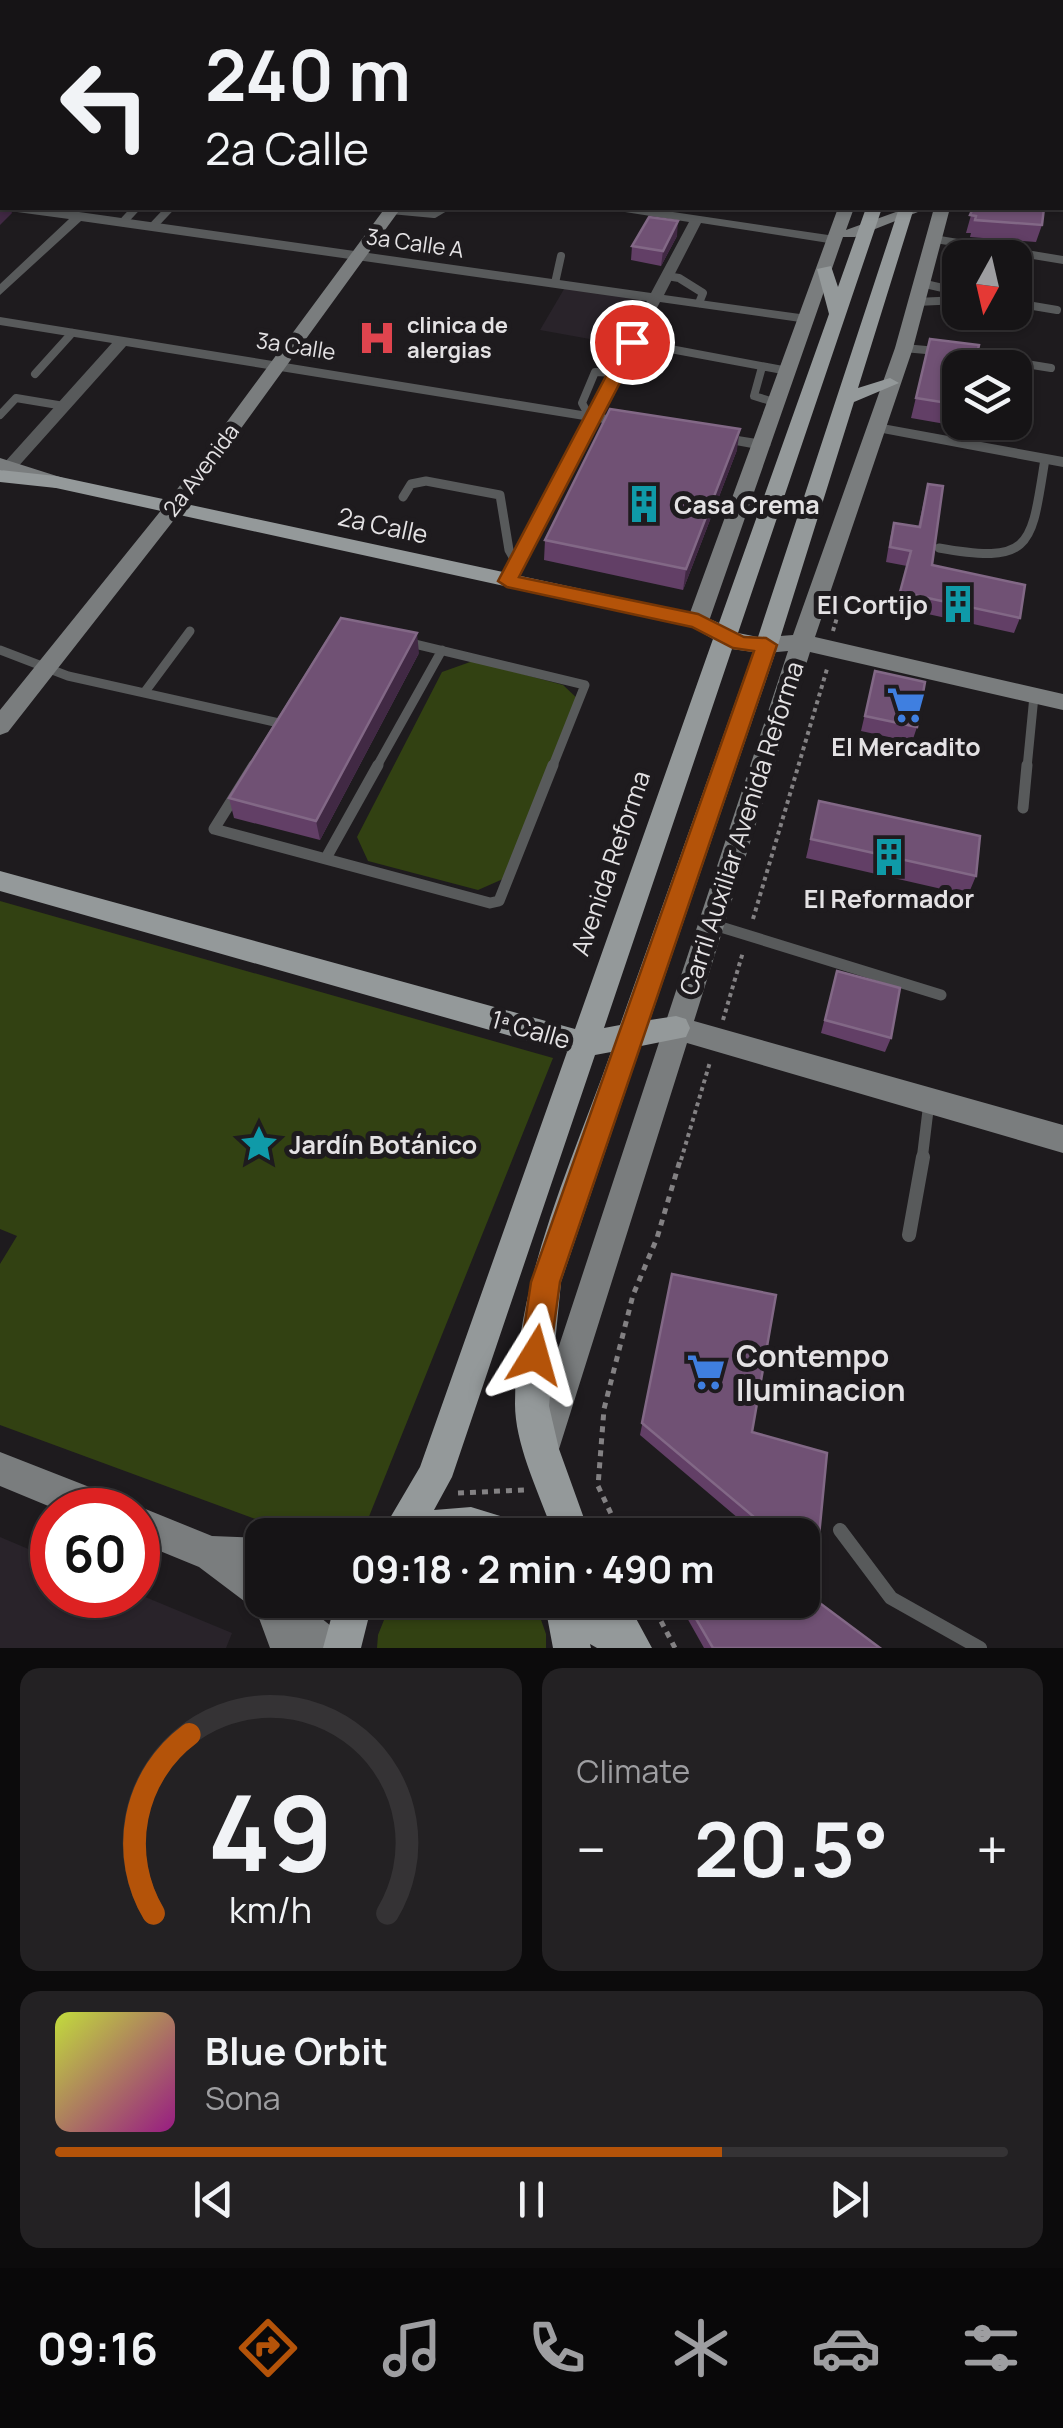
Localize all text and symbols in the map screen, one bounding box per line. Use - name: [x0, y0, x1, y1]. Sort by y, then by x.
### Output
- text: 240 m: [205, 26, 411, 122]
- icon: left: [40, 40, 170, 170]
- text: 2a Calle: [205, 117, 369, 179]
- street label: 3a Calle A: [364, 221, 466, 265]
- north arrow: [942, 240, 1032, 330]
- map controls: [942, 240, 1032, 440]
- pin: [590, 300, 675, 385]
- place label: clinica de alergias: [407, 310, 508, 365]
- icon: arrive: [605, 315, 660, 370]
- hospital icon: clinica de alergias: [356, 317, 398, 359]
- street label: 3a Calle: [254, 325, 338, 367]
- button: layers: [942, 350, 1032, 440]
- street label: 2a Avenida: [156, 417, 246, 523]
- building icon: Casa Crema: [623, 483, 665, 525]
- place label: Casa Crema: [674, 487, 820, 522]
- street label: 2a Calle: [335, 498, 431, 552]
- building icon: El Cortijo: [937, 583, 979, 625]
- place label: El Cortijo: [817, 587, 928, 622]
- street label: Carril Auxiliar Avenida Reforma: [670, 657, 812, 999]
- supermarket icon: El Mercadito: [885, 684, 927, 726]
- place label: El Mercadito: [831, 729, 981, 764]
- street label: Avenida Reforma: [562, 766, 658, 960]
- building icon: El Reformador: [868, 836, 910, 878]
- place label: El Reformador: [804, 881, 974, 916]
- street label: 1ª Calle: [487, 1001, 575, 1057]
- place icon: Jardín Botánico: [238, 1123, 280, 1165]
- place label: Jardín Botánico: [289, 1127, 477, 1162]
- position arrow: [483, 1303, 587, 1407]
- place label: Contempo Iluminacion: [736, 1335, 906, 1410]
- supermarket icon: Contempo Iluminacion: [685, 1351, 727, 1393]
- speed limit sign: 60: [30, 1488, 160, 1618]
- text: 09:18 · 2 min · 490 m: [351, 1542, 714, 1594]
- text: Climate: [577, 1749, 690, 1793]
- text: 49: [208, 1760, 333, 1902]
- text: 20.5°: [694, 1797, 888, 1900]
- text: −: [577, 1811, 606, 1887]
- text: +: [976, 1811, 1008, 1887]
- text: km/h: [229, 1885, 312, 1934]
- text: Blue Orbit: [205, 2024, 388, 2076]
- text: Sona: [205, 2076, 280, 2120]
- icon: previous: [186, 2172, 241, 2227]
- icon: pause: [504, 2172, 559, 2227]
- icon: next: [822, 2172, 877, 2227]
- icon: directions: [233, 2313, 303, 2383]
- icon: music: [377, 2313, 447, 2383]
- icon: phone: [522, 2313, 592, 2383]
- icon: climate: [666, 2313, 736, 2383]
- icon: car: [811, 2313, 881, 2383]
- icon: filters: [956, 2313, 1026, 2383]
- text: 09:16: [37, 2317, 158, 2379]

